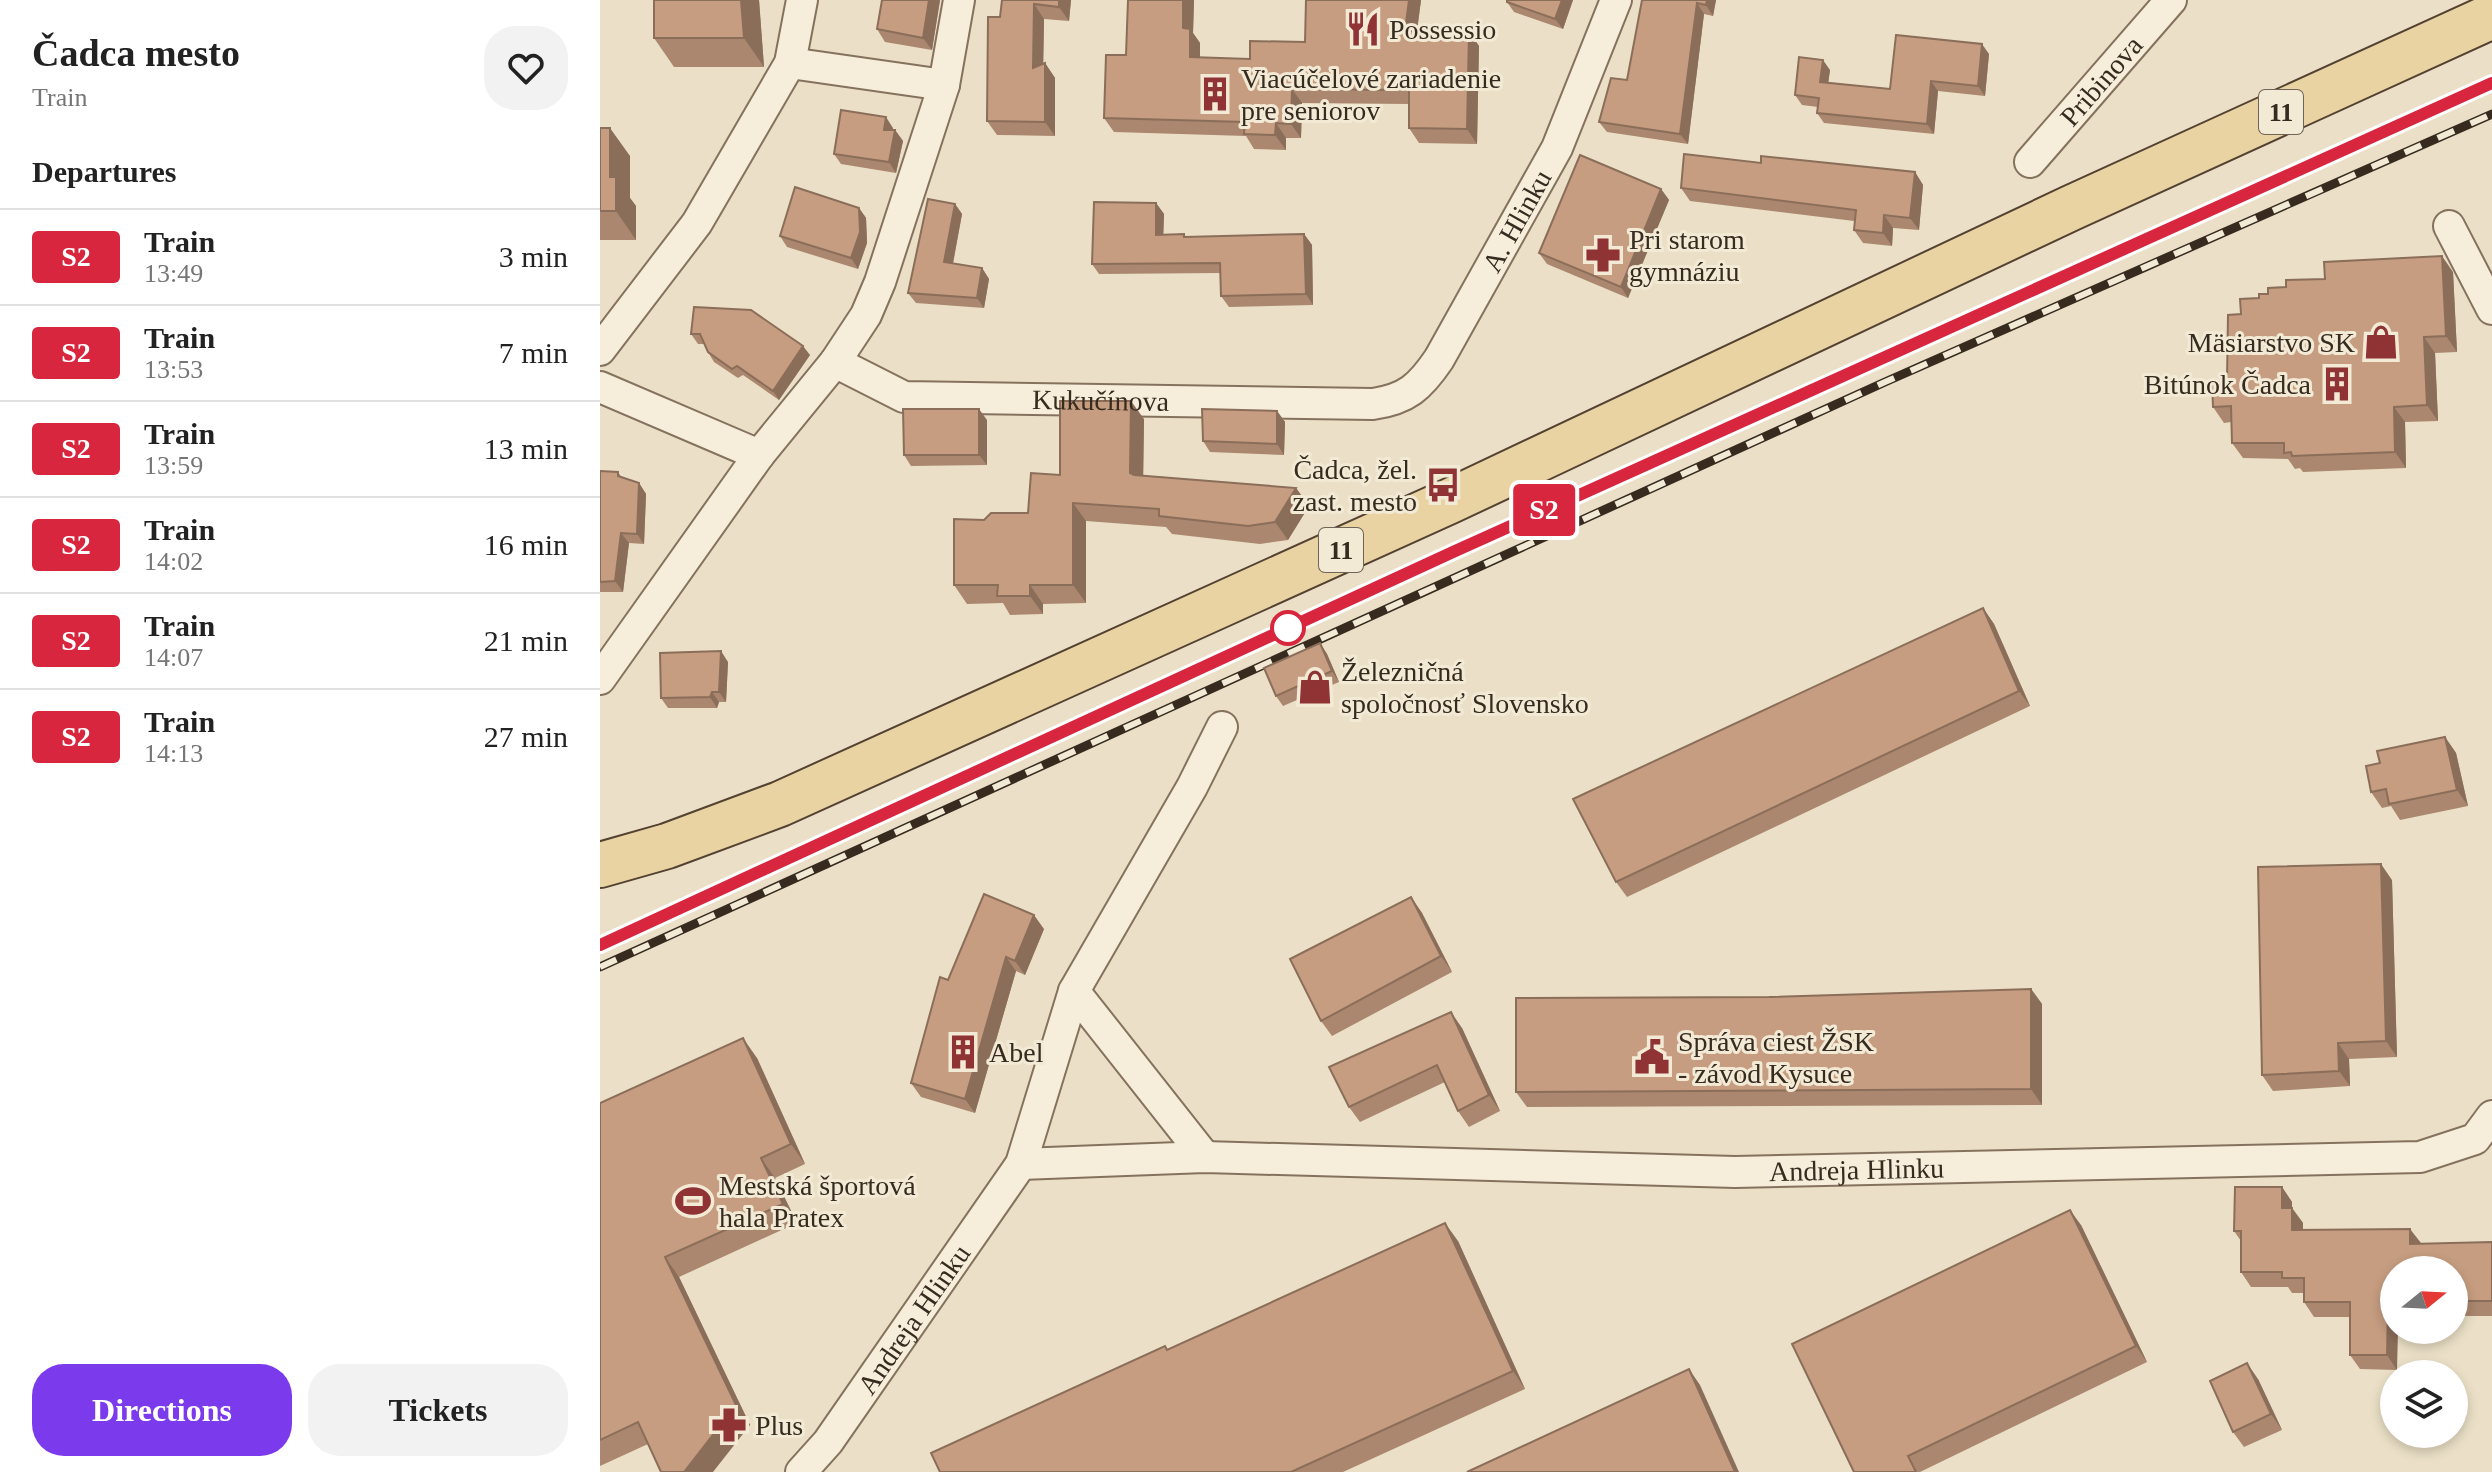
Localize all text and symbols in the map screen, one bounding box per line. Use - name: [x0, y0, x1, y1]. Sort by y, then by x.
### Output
- restaurant icon: Possessio: [1344, 10, 1382, 48]
- place label: Possessio: [1389, 14, 1496, 45]
- button: heart: [484, 26, 568, 110]
- street label: Pribinova: [2054, 29, 2149, 132]
- text: Čadca mesto: [32, 32, 240, 74]
- place label: Viacúčelové zariadenie pre seniorov: [1241, 63, 1501, 126]
- building icon: Viacúčelové zariadenie pre seniorov: [1196, 75, 1234, 113]
- text: Train: [32, 83, 87, 112]
- road number: 11: [2259, 90, 2303, 134]
- text: Departures: [32, 155, 176, 188]
- street label: A. Hlinku: [1476, 164, 1558, 277]
- place label: Pri starom gymnáziu: [1629, 224, 1745, 287]
- text: Train: [144, 225, 215, 258]
- pharmacy icon: Pri starom gymnáziu: [1584, 236, 1622, 274]
- text: 3 min: [499, 240, 568, 273]
- text: S2: [61, 241, 91, 272]
- text: 13:49: [144, 259, 203, 288]
- text: Train: [144, 321, 215, 354]
- shop icon: Mäsiarstvo SK: [2362, 323, 2400, 361]
- place label: Mäsiarstvo SK: [2188, 327, 2355, 358]
- text: 7 min: [499, 336, 568, 369]
- text: S2: [61, 337, 91, 368]
- text: 13:53: [144, 355, 203, 384]
- building icon: Bitúnok Čadca: [2318, 365, 2356, 403]
- place label: Bitúnok Čadca: [2144, 369, 2312, 400]
- street label: Kukučínova: [1032, 384, 1170, 417]
- text: Train: [144, 417, 215, 450]
- text: 13 min: [484, 432, 568, 465]
- text: S2: [61, 433, 91, 464]
- text: 13:59: [144, 451, 203, 480]
- place label: Čadca, žel. zast. mesto: [1293, 454, 1417, 517]
- bus stop icon: Čadca, žel. zast. mesto: [1424, 466, 1462, 504]
- line badge: S2: [1508, 484, 1580, 536]
- text: S2: [1529, 494, 1559, 525]
- text: Train: [144, 513, 215, 546]
- text: 16 min: [484, 528, 568, 561]
- road number: 11: [1319, 528, 1363, 572]
- text: S2: [61, 529, 91, 560]
- text: 14:02: [144, 547, 203, 576]
- text: Train: [144, 609, 215, 642]
- unlabelled marker: [1271, 611, 1305, 645]
- text: 21 min: [484, 624, 568, 657]
- text: S2: [61, 625, 91, 656]
- text: 14:07: [144, 643, 203, 672]
- place label: Železničná spoločnosť Slovensko: [1341, 656, 1589, 719]
- shop icon: Železničná spoločnosť Slovensko: [1296, 668, 1334, 706]
- text: Train: [144, 705, 215, 738]
- text: 27 min: [484, 720, 568, 753]
- text: S2: [61, 721, 91, 752]
- text: 14:13: [144, 739, 203, 768]
- place label: Správa ciest ŽSK - závod Kysuce: [1678, 1026, 1874, 1089]
- building icon: Abel: [944, 1033, 982, 1071]
- place label: Abel: [989, 1037, 1044, 1068]
- public building icon: Správa ciest ŽSK - závod Kysuce: [1633, 1038, 1671, 1076]
- street label: Andreja Hlinku: [1769, 1152, 1944, 1187]
- place label: Mestská športová hala Pratex: [719, 1170, 916, 1233]
- sports icon: Mestská športová hala Pratex: [674, 1182, 712, 1220]
- street label: Andreja Hlinku: [851, 1239, 976, 1400]
- north arrow: [2380, 1256, 2468, 1344]
- map controls: [2380, 1256, 2468, 1448]
- button: layers: [2380, 1360, 2468, 1448]
- button: Directions: [32, 1364, 292, 1456]
- button: Tickets: [308, 1364, 568, 1456]
- pharmacy icon: Plus: [710, 1406, 748, 1444]
- place label: Plus: [755, 1410, 803, 1441]

